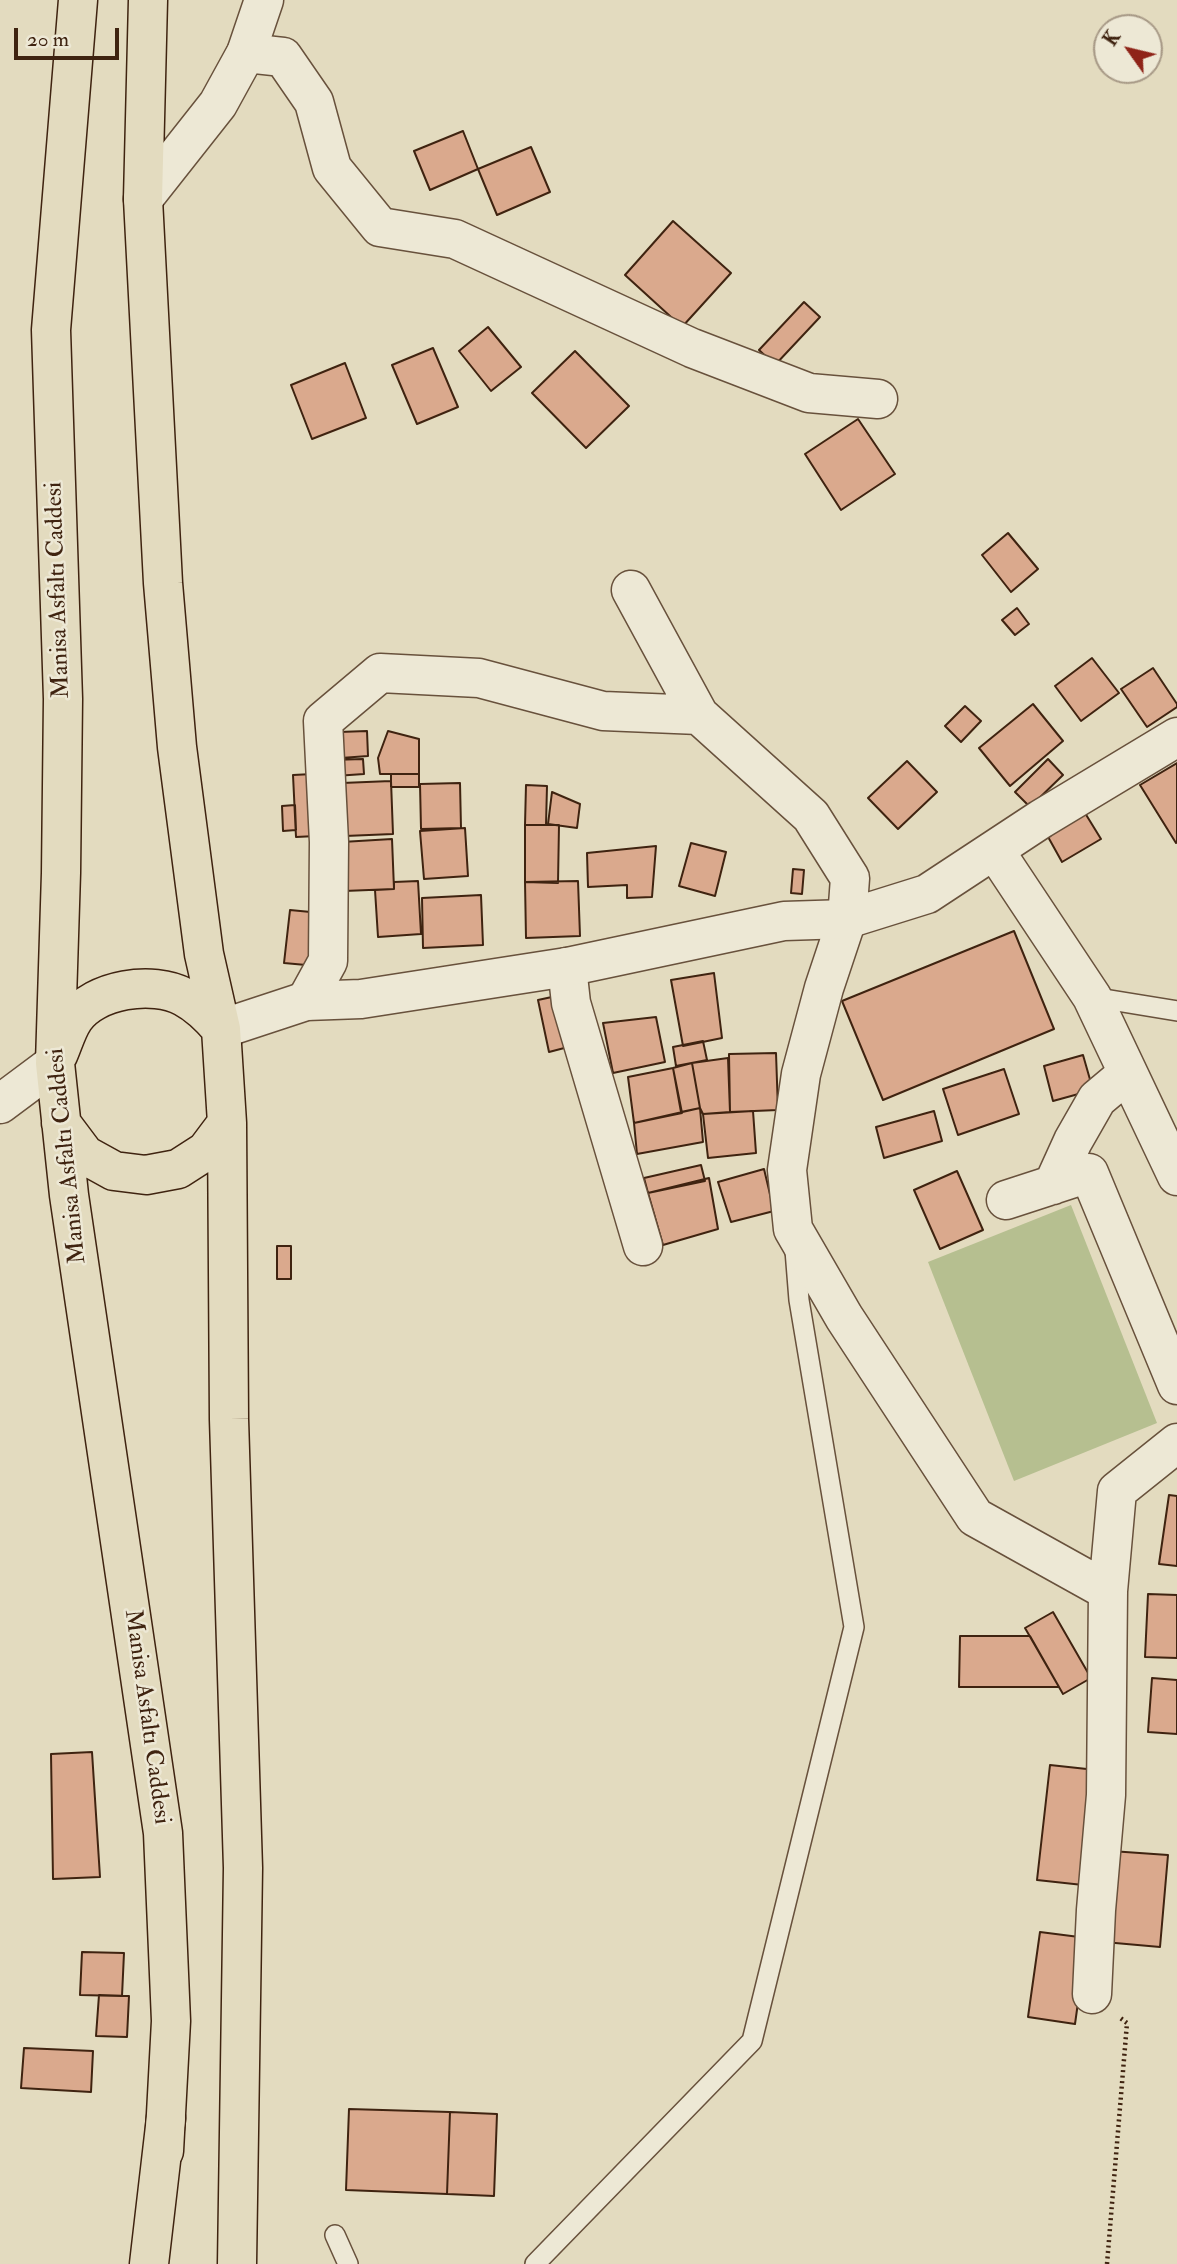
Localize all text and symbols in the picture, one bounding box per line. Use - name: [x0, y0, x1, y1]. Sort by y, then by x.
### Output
- scale bar: [18, 14, 122, 58]
- north arrow: [1093, 14, 1163, 84]
- text: 20 m: [27, 26, 69, 53]
- text: K: [1099, 26, 1126, 51]
- street label: Manisa Asfaltı Caddesi: [41, 481, 77, 699]
- street label: Manisa Asfaltı Caddesi: [42, 1047, 94, 1265]
- street label: Manisa Asfaltı Caddesi: [117, 1608, 175, 1826]

